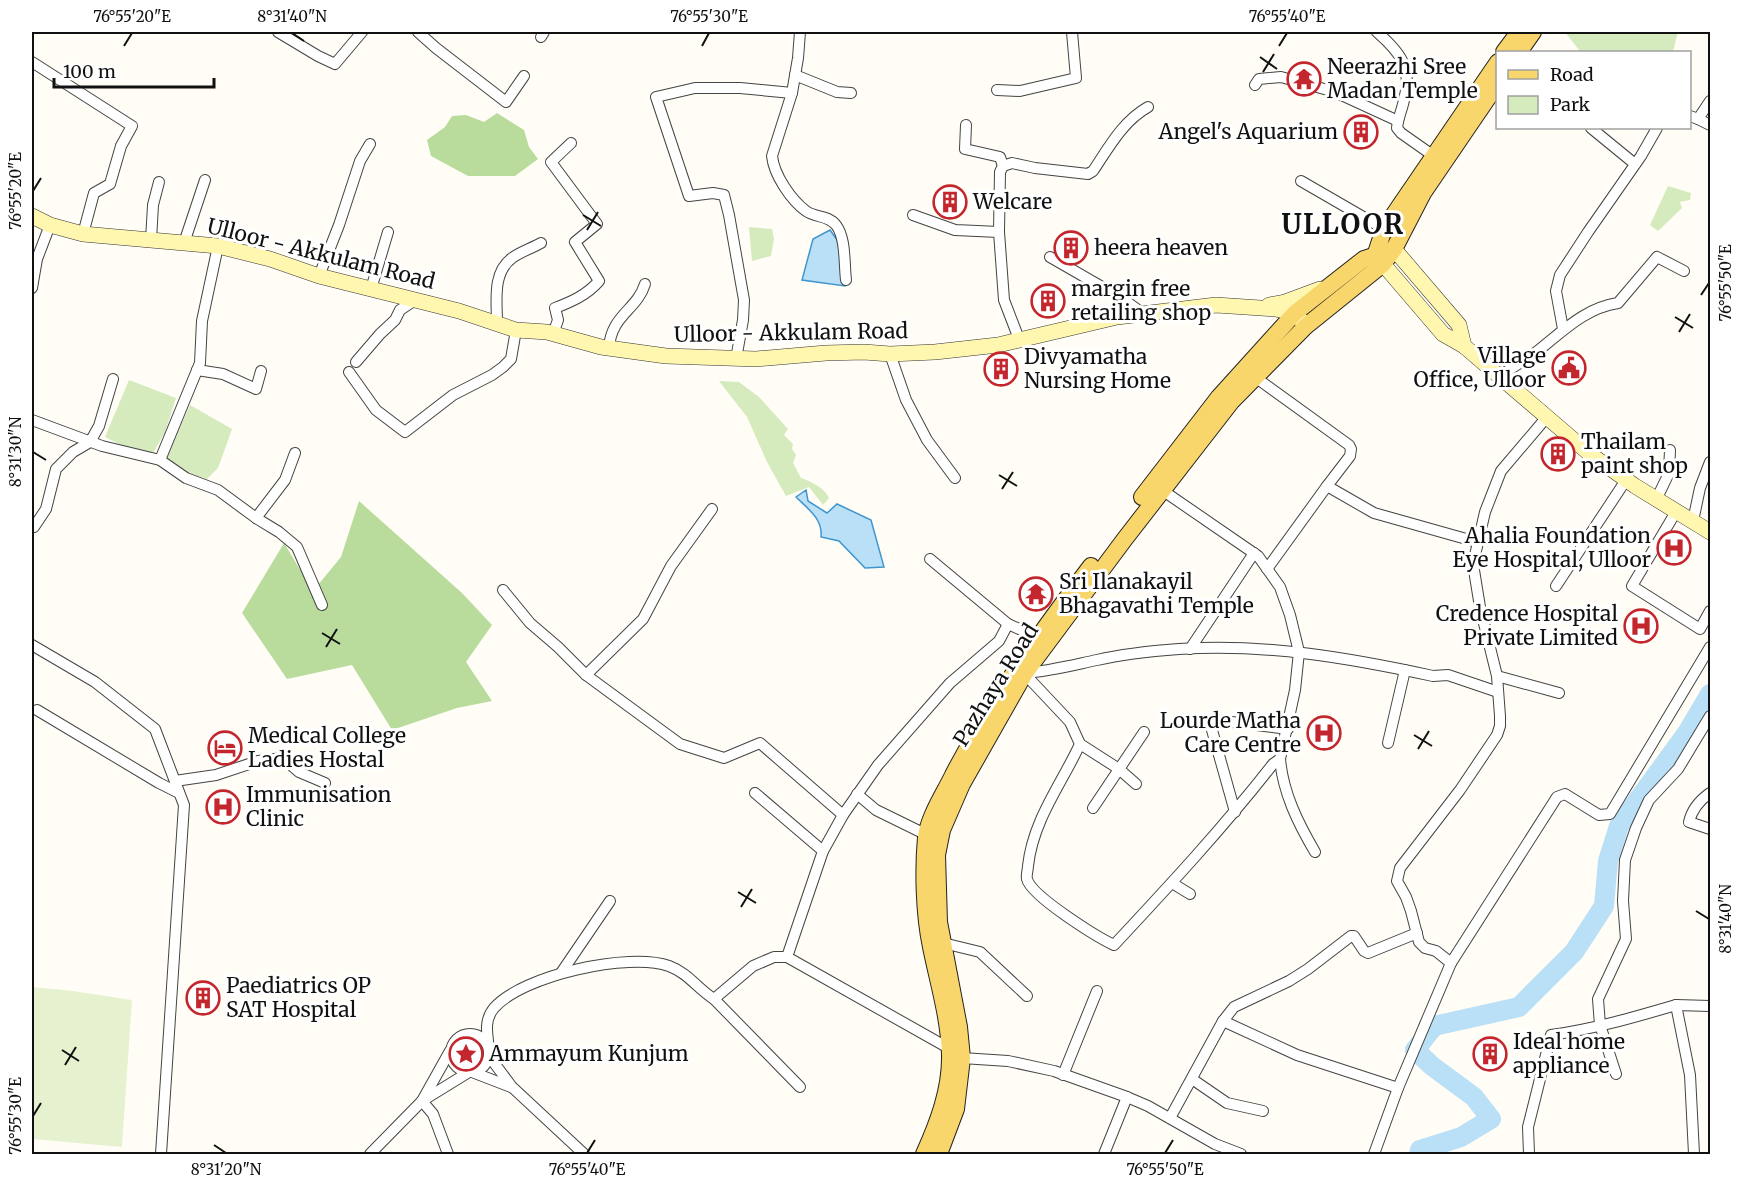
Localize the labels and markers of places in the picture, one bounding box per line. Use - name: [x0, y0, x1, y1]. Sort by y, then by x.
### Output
- place label: Neerazhi Sree Madan Temple: [1327, 53, 1478, 104]
- temple icon: Neerazhi Sree Madan Temple: [1286, 61, 1322, 97]
- building icon: Angel's Aquarium: [1343, 114, 1379, 150]
- place label: Angel's Aquarium: [1158, 118, 1338, 145]
- building icon: Welcare: [932, 184, 968, 220]
- place label: Welcare: [972, 188, 1052, 215]
- building icon: heera heaven: [1053, 230, 1089, 266]
- place label: heera heaven: [1094, 234, 1228, 261]
- place label: margin free retailing shop: [1071, 275, 1211, 326]
- building icon: margin free retailing shop: [1030, 283, 1066, 319]
- place label: Village Office, Ulloor: [1414, 342, 1546, 393]
- place label: Divyamatha Nursing Home: [1024, 343, 1171, 394]
- public building icon: Village Office, Ulloor: [1551, 350, 1587, 386]
- building icon: Divyamatha Nursing Home: [983, 351, 1019, 387]
- place label: Thailam paint shop: [1581, 428, 1688, 479]
- building icon: Thailam paint shop: [1540, 436, 1576, 472]
- place label: Ahalia Foundation Eye Hospital, Ulloor: [1453, 522, 1651, 573]
- hospital icon: Ahalia Foundation Eye Hospital, Ulloor: [1656, 530, 1692, 566]
- place label: Sri Ilanakayil Bhagavathi Temple: [1059, 568, 1254, 619]
- temple icon: Sri Ilanakayil Bhagavathi Temple: [1018, 576, 1054, 612]
- place label: Credence Hospital Private Limited: [1436, 600, 1618, 651]
- hospital icon: Credence Hospital Private Limited: [1623, 608, 1659, 644]
- place label: Lourde Matha Care Centre: [1160, 707, 1301, 758]
- hospital icon: Lourde Matha Care Centre: [1306, 715, 1342, 751]
- place label: Medical College Ladies Hostal: [248, 722, 406, 773]
- hotel icon: Medical College Ladies Hostal: [207, 730, 243, 766]
- place label: Immunisation Clinic: [246, 781, 392, 832]
- hospital icon: Immunisation Clinic: [205, 789, 241, 825]
- place label: Paediatrics OP SAT Hospital: [226, 972, 371, 1023]
- building icon: Paediatrics OP SAT Hospital: [185, 980, 221, 1016]
- place label: Ideal home appliance: [1513, 1028, 1625, 1079]
- place icon: Ammayum Kunjum: [448, 1036, 484, 1072]
- building icon: Ideal home appliance: [1472, 1036, 1508, 1072]
- place label: Ammayum Kunjum: [488, 1040, 689, 1067]

